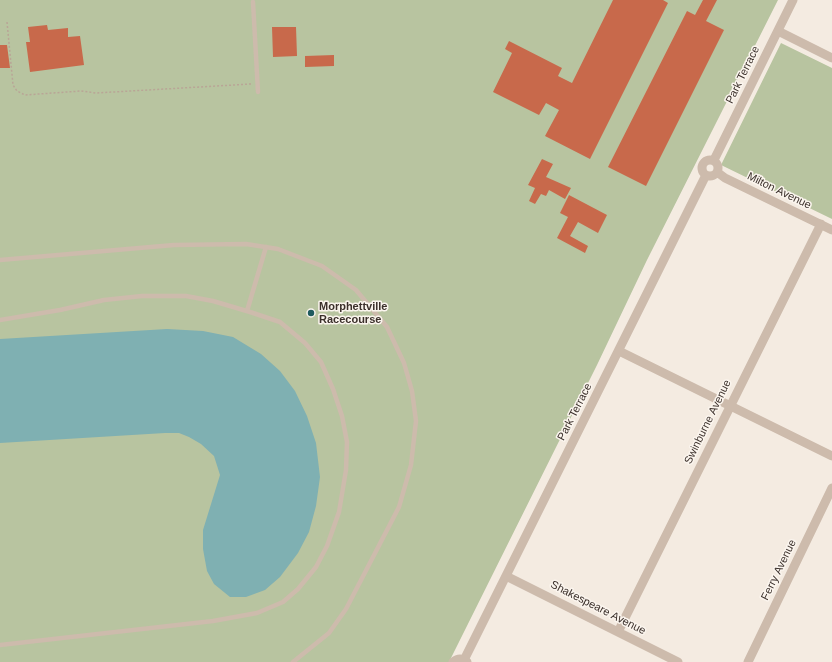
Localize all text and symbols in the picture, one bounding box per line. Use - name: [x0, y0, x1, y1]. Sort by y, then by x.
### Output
- street label: Park Terrace: [723, 44, 763, 106]
- street label: Milton Avenue: [745, 170, 813, 212]
- place label: Morphettville Racecourse: [319, 300, 387, 326]
- marker: Morphettville Racecourse: [306, 308, 316, 318]
- street label: Swinburne Avenue: [682, 378, 734, 466]
- street label: Park Terrace: [555, 381, 595, 443]
- street label: Ferry Avenue: [759, 538, 799, 602]
- street label: Shakespeare Avenue: [548, 578, 648, 638]

